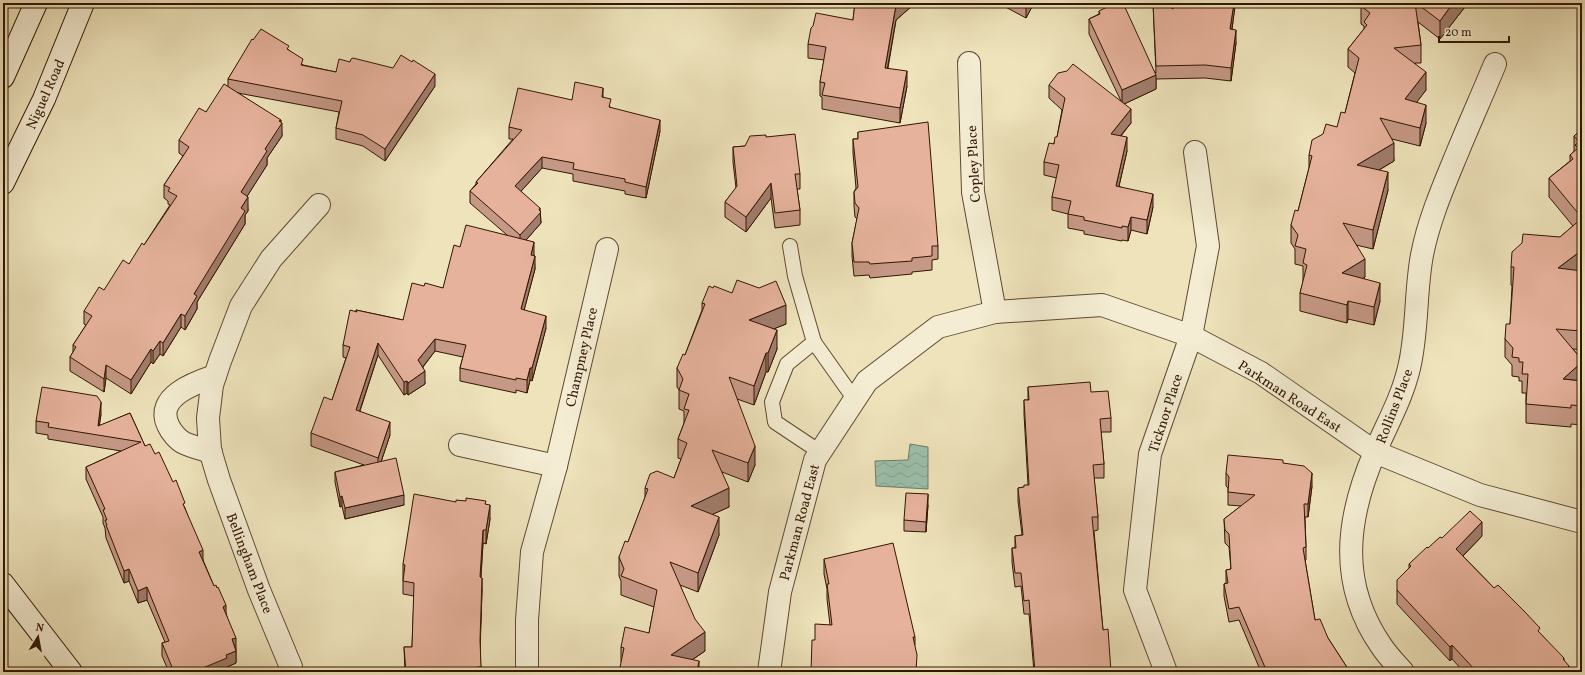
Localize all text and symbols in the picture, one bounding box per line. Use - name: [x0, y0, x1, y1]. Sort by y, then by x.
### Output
- scale bar: [1439, 18, 1509, 44]
- text: 20 m: [1445, 25, 1472, 41]
- street label: Niguel Road: [22, 56, 70, 133]
- street label: Copley Place: [963, 124, 986, 203]
- street label: Champney Place: [562, 305, 603, 409]
- street label: Parkman Road East: [1234, 357, 1345, 438]
- street label: Rollins Place: [1372, 366, 1418, 447]
- street label: Ticknor Place: [1145, 371, 1188, 455]
- street label: Parkman Road East: [776, 462, 825, 583]
- street label: Bellingham Place: [221, 511, 277, 617]
- north arrow: [18, 617, 58, 657]
- text: N: [34, 621, 45, 637]

